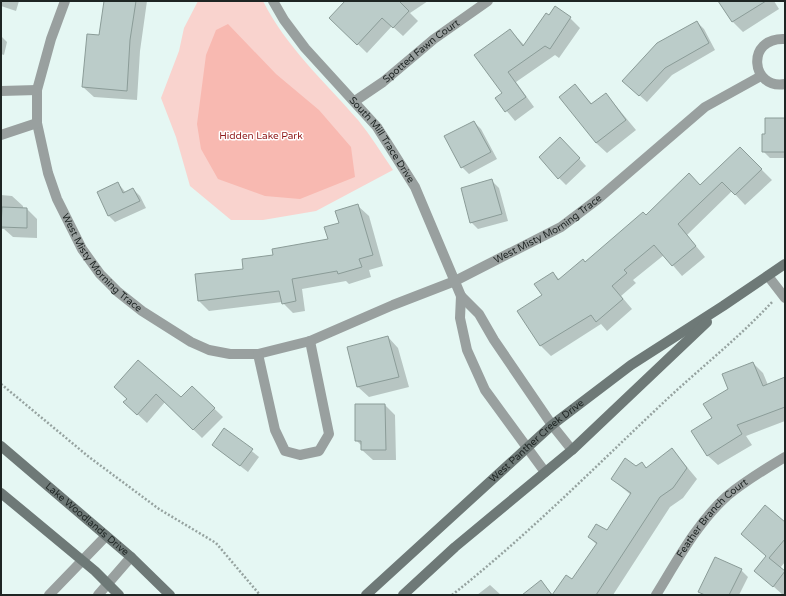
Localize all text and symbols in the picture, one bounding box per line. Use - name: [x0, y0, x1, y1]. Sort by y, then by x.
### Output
- street label: Spotted Fawn Court: [380, 17, 462, 85]
- street label: South Mill Trace Drive: [346, 94, 417, 185]
- park label: Hidden Lake Park: [219, 130, 303, 142]
- street label: West Misty Morning Trace: [492, 192, 605, 266]
- street label: West Misty Morning Trace: [59, 211, 145, 315]
- street label: West Panther Creek Drive: [487, 397, 587, 485]
- street label: Feather Branch Court: [674, 476, 750, 560]
- street label: Lake Woodlands Drive: [43, 480, 131, 559]

